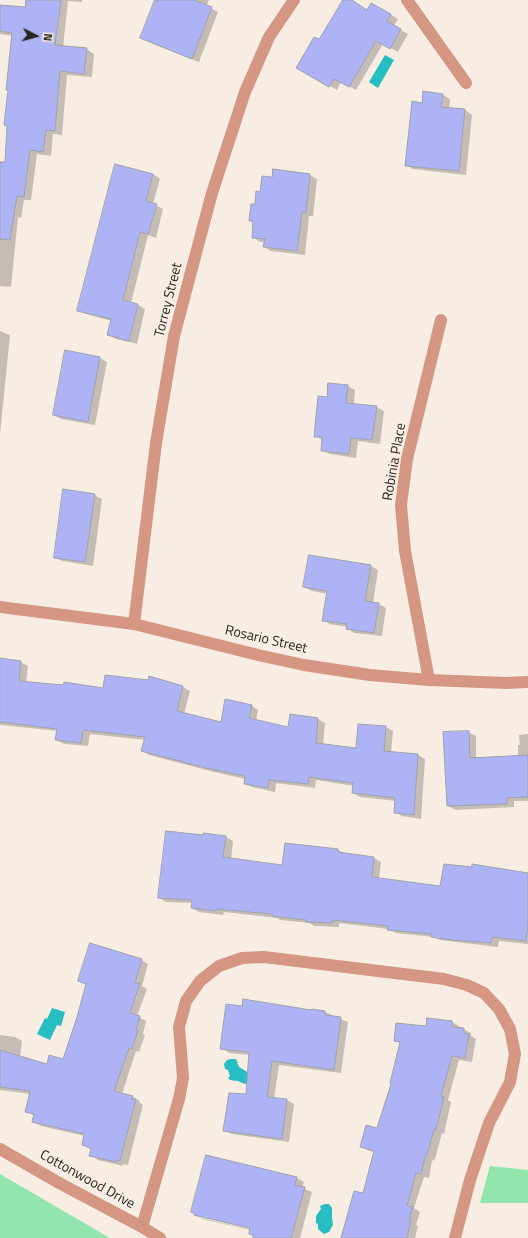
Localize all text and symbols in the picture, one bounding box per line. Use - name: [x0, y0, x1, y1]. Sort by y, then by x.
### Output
- north arrow: [16, 16, 56, 56]
- text: N: [40, 33, 56, 42]
- street label: Torrey Street: [152, 261, 186, 339]
- street label: Robinia Place: [380, 422, 410, 502]
- street label: Rosario Street: [223, 622, 309, 658]
- street label: Cottonwood Drive: [37, 1147, 137, 1213]

